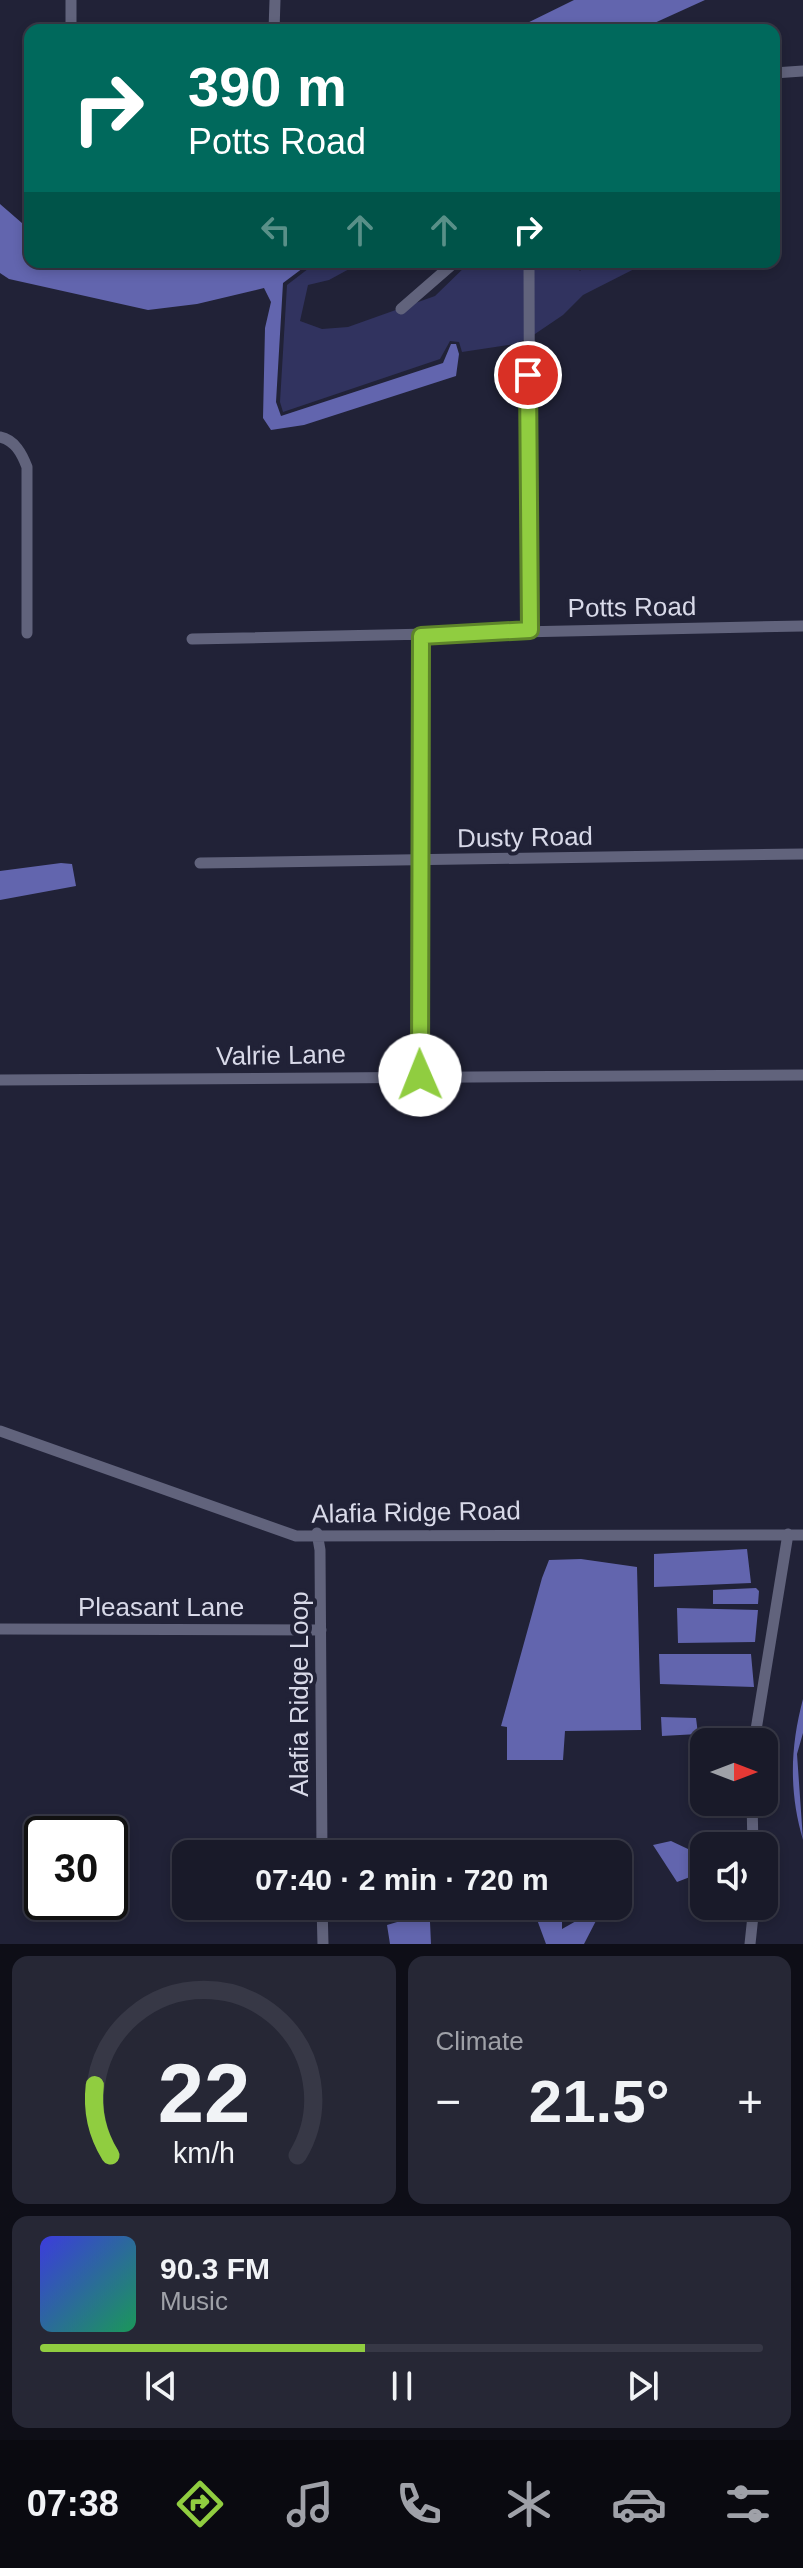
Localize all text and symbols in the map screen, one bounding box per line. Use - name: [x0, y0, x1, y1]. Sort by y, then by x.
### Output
- text: 390 m: [188, 55, 347, 118]
- icon: right: [56, 56, 160, 160]
- text: Potts Road: [188, 121, 366, 162]
- icon: left: [254, 208, 298, 252]
- icon: ahead: [338, 208, 382, 252]
- icon: ahead: [422, 208, 466, 252]
- icon: right: [506, 208, 550, 252]
- pin: [494, 341, 562, 409]
- icon: arrive: [506, 353, 550, 397]
- street label: Potts Road: [567, 591, 697, 623]
- street label: Dusty Road: [457, 821, 593, 853]
- position arrow: [378, 1033, 462, 1117]
- street label: Valrie Lane: [216, 1039, 346, 1071]
- street label: Alafia Ridge Road: [311, 1495, 521, 1529]
- street label: Alafia Ridge Loop: [284, 1591, 314, 1797]
- street label: Pleasant Lane: [78, 1592, 244, 1622]
- north arrow: [690, 1728, 778, 1816]
- map controls: [690, 1728, 778, 1920]
- speed limit sign: 30: [24, 1816, 128, 1920]
- button: sound: [690, 1832, 778, 1920]
- text: 07:40 · 2 min · 720 m: [255, 1863, 549, 1896]
- text: Climate: [436, 2026, 524, 2056]
- text: 22: [157, 2047, 250, 2140]
- text: 21.5°: [529, 2068, 670, 2135]
- text: −: [436, 2077, 461, 2126]
- text: +: [737, 2077, 763, 2126]
- text: km/h: [173, 2137, 235, 2169]
- text: 90.3 FM: [160, 2252, 270, 2285]
- text: Music: [160, 2286, 228, 2316]
- icon: previous: [139, 2364, 183, 2408]
- icon: pause: [380, 2364, 424, 2408]
- icon: next: [621, 2364, 665, 2408]
- icon: directions: [172, 2476, 228, 2532]
- icon: music: [282, 2476, 338, 2532]
- icon: phone: [391, 2476, 447, 2532]
- icon: climate: [501, 2476, 557, 2532]
- icon: car: [611, 2476, 667, 2532]
- icon: filters: [720, 2476, 776, 2532]
- text: 07:38: [27, 2483, 119, 2524]

